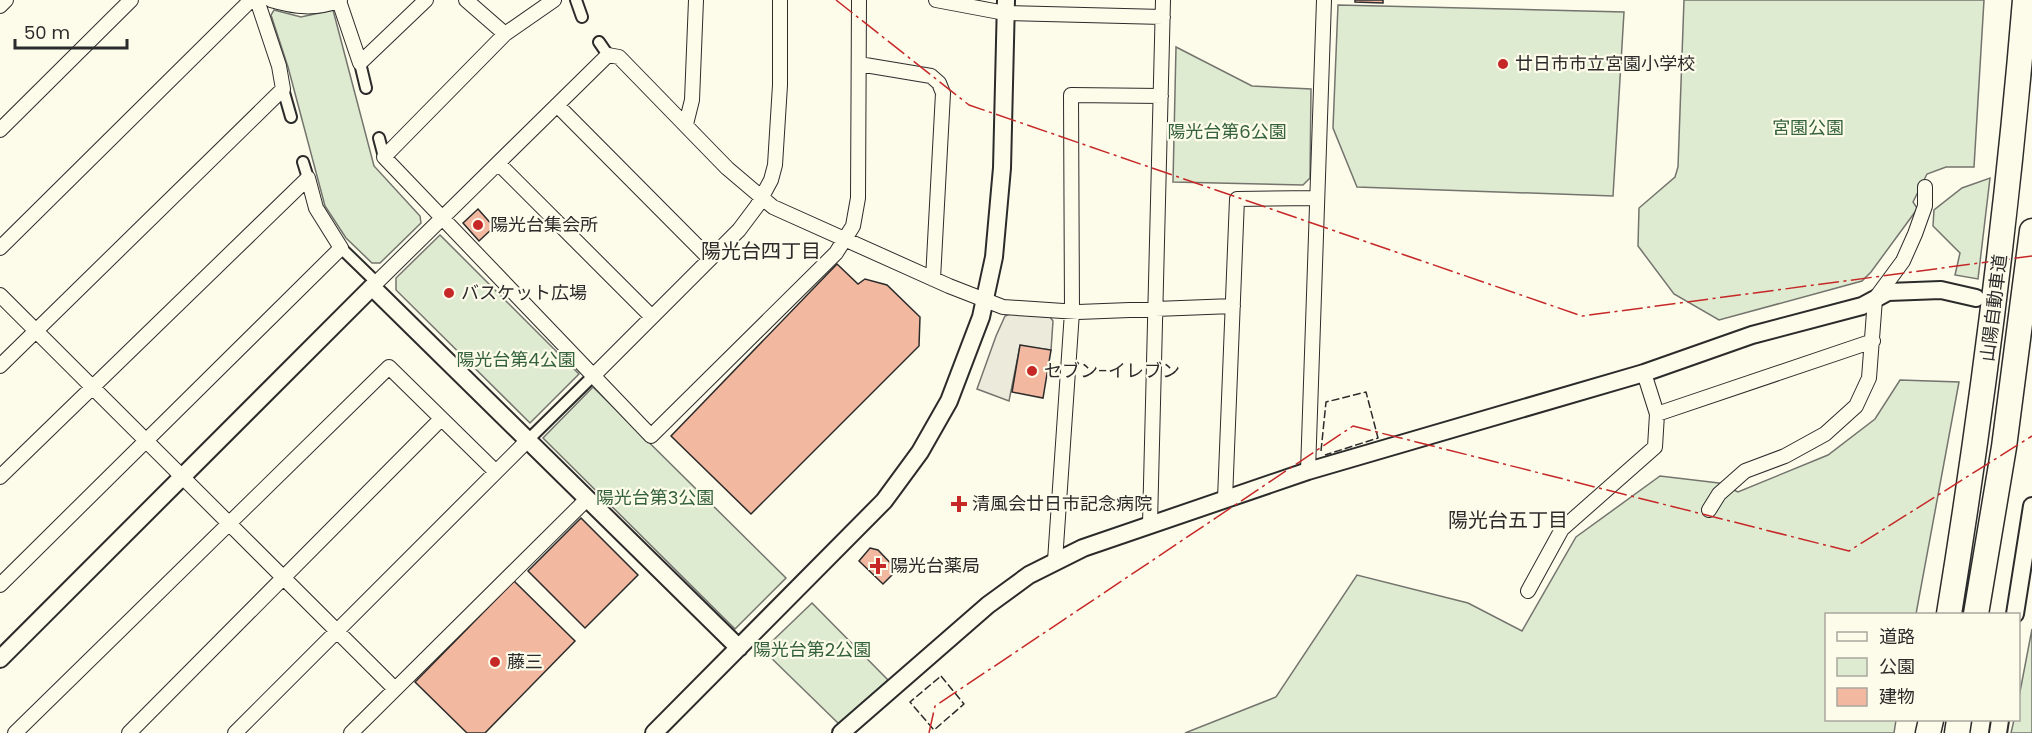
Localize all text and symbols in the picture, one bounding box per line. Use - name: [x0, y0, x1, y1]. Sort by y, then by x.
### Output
- scale bar: [15, 12, 128, 50]
- text: 50 m: [24, 20, 70, 45]
- place label: 廿日市市立宮園小学校: [1515, 51, 1695, 76]
- marker: 廿日市市立宮園小学校: [1496, 57, 1510, 71]
- park label: 宮園公園: [1772, 115, 1844, 140]
- park label: 陽光台第6公園: [1167, 119, 1287, 144]
- place label: 陽光台集会所: [490, 212, 598, 237]
- marker: 陽光台集会所: [471, 218, 485, 232]
- district label: 陽光台四丁目: [701, 237, 821, 265]
- street label: 山陽自動車道: [1975, 253, 2012, 363]
- place label: バスケット広場: [461, 280, 587, 305]
- marker: バスケット広場: [442, 286, 456, 300]
- park label: 陽光台第4公園: [456, 347, 576, 372]
- place label: セブン-イレブン: [1044, 358, 1180, 383]
- marker: セブン-イレブン: [1025, 364, 1039, 378]
- park label: 陽光台第3公園: [596, 485, 714, 510]
- place label: 清風会廿日市記念病院: [972, 491, 1152, 516]
- marker: 清風会廿日市記念病院: [950, 495, 968, 513]
- district label: 陽光台五丁目: [1448, 506, 1568, 534]
- place label: 陽光台薬局: [890, 553, 980, 578]
- marker: 陽光台薬局: [871, 559, 885, 573]
- legend: [1825, 613, 2020, 721]
- text: 道路: [1879, 624, 1915, 649]
- park label: 陽光台第2公園: [753, 637, 871, 662]
- place label: 藤三: [507, 649, 543, 674]
- text: 公園: [1879, 654, 1915, 679]
- marker: 藤三: [488, 655, 502, 669]
- text: 建物: [1879, 684, 1915, 709]

